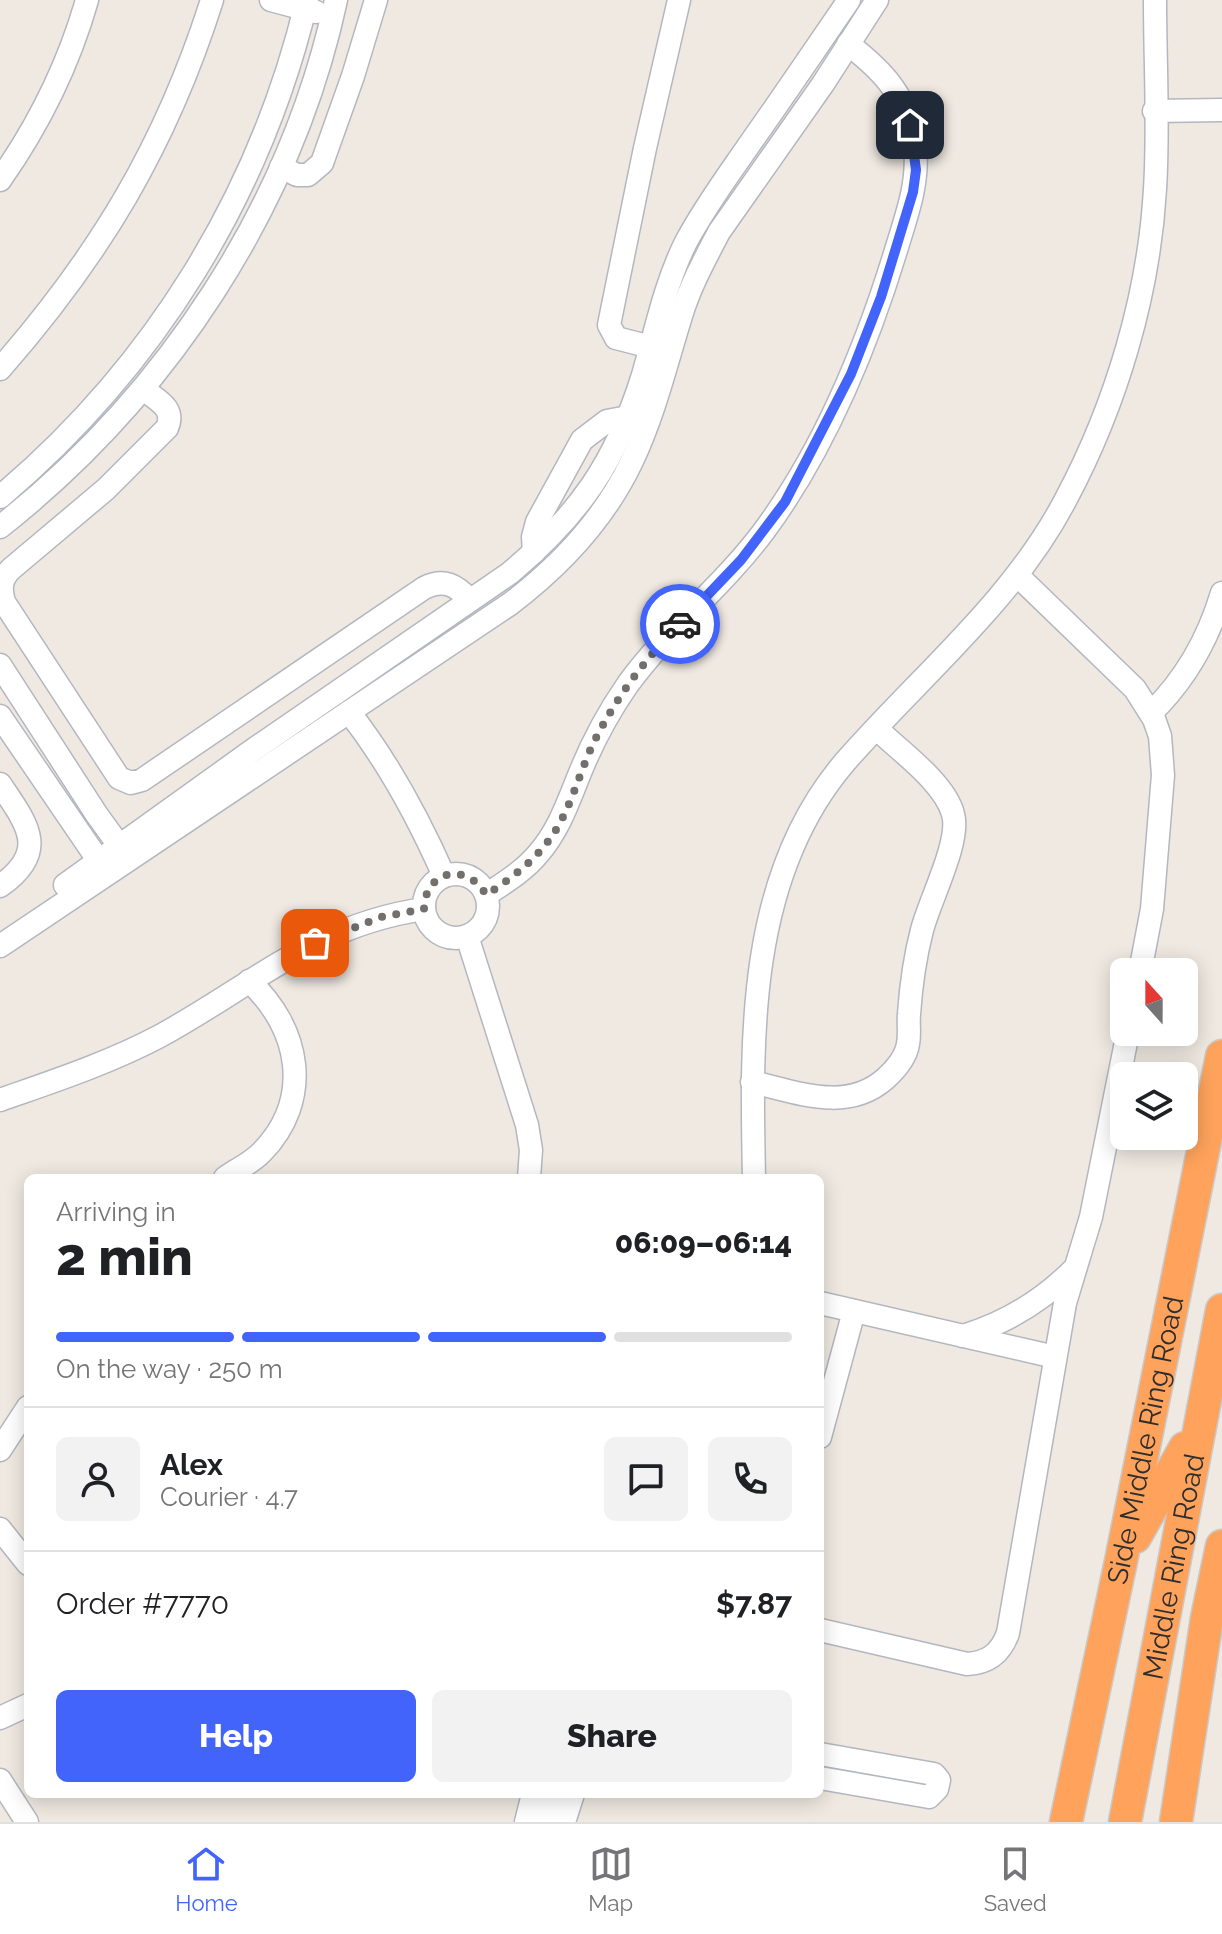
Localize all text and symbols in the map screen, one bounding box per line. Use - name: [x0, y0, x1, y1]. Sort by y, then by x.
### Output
- pin: [876, 91, 944, 159]
- icon: home: [888, 103, 932, 147]
- courier: [640, 584, 720, 664]
- icon: car: [658, 602, 702, 646]
- pin: [281, 909, 349, 977]
- icon: bag: [293, 921, 337, 965]
- north arrow: [1110, 958, 1198, 1046]
- map controls: [1110, 958, 1198, 1150]
- button: layers: [1110, 1062, 1198, 1150]
- text: Arriving in: [56, 1197, 176, 1227]
- text: 06:09–06:14: [615, 1225, 792, 1260]
- text: 2 min: [56, 1226, 193, 1287]
- street label: Side Middle Ring Road: [1102, 1292, 1190, 1586]
- text: On the way · 250 m: [56, 1354, 283, 1384]
- button: person: [56, 1437, 140, 1521]
- button: chat: [604, 1437, 688, 1521]
- button: phone: [708, 1437, 792, 1521]
- text: Alex: [160, 1447, 223, 1482]
- street label: Middle Ring Road: [1137, 1450, 1209, 1682]
- text: Courier · 4.7: [160, 1482, 298, 1512]
- text: Order #7770: [56, 1586, 229, 1621]
- text: $7.87: [716, 1586, 792, 1621]
- button: Help: [56, 1690, 416, 1782]
- button: Share: [432, 1690, 792, 1782]
- tab: Home: [175, 1842, 238, 1916]
- tab: Map: [588, 1842, 633, 1916]
- tab: Saved: [984, 1842, 1047, 1916]

